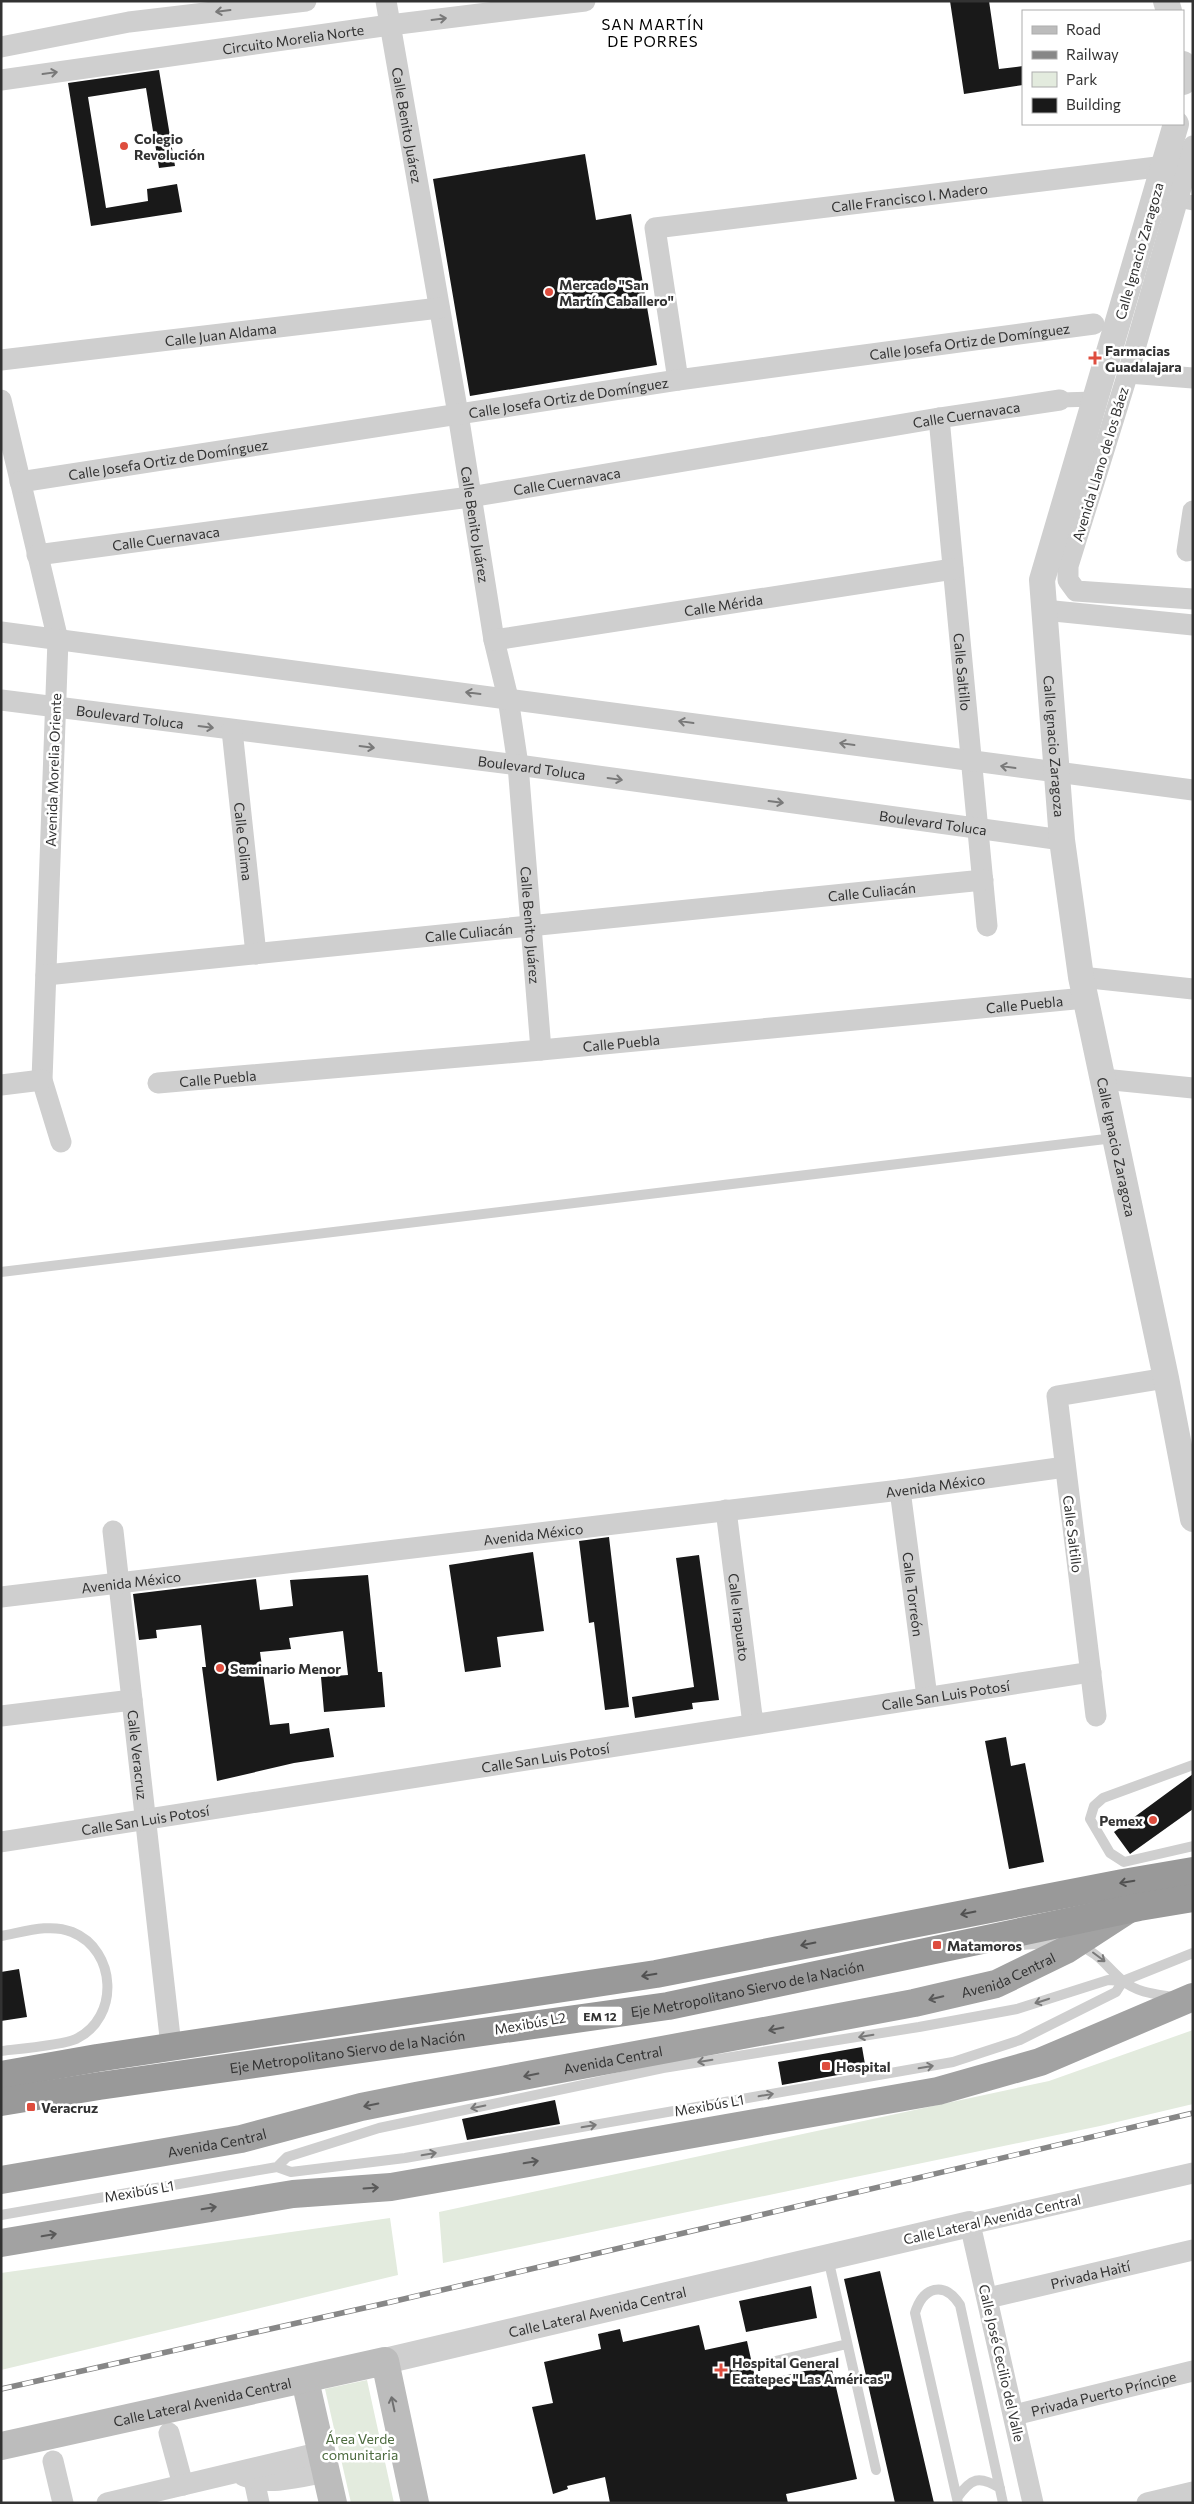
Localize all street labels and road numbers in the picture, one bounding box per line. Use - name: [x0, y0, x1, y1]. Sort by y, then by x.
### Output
- street label: Circuito Morelia Norte: [221, 20, 365, 57]
- street label: Calle Benito Juárez: [389, 66, 426, 185]
- street label: Calle Francisco I. Madero: [830, 179, 989, 215]
- street label: Calle Ignacio Zaragoza: [1111, 180, 1167, 322]
- street label: Calle Juan Aldama: [164, 319, 277, 349]
- street label: Calle Josefa Ortiz de Domínguez: [868, 319, 1071, 363]
- street label: Calle Josefa Ortiz de Domínguez: [467, 373, 670, 421]
- street label: Avenida Llano de los Báez: [1068, 385, 1132, 543]
- street label: Calle Cuernavaca: [911, 398, 1021, 431]
- street label: Calle Josefa Ortiz de Domínguez: [67, 435, 269, 483]
- street label: Calle Cuernavaca: [512, 463, 622, 498]
- street label: Calle Benito Juárez: [458, 465, 493, 584]
- street label: Calle Cuernavaca: [111, 522, 221, 553]
- street label: Calle Mérida: [683, 590, 764, 619]
- street label: Calle Saltillo: [951, 632, 975, 712]
- street label: Calle Ignacio Zaragoza: [1041, 675, 1069, 818]
- street label: Avenida Morelia Oriente: [42, 693, 64, 847]
- street label: Boulevard Toluca: [75, 701, 185, 731]
- street label: Boulevard Toluca: [477, 752, 587, 783]
- street label: Calle Colima: [231, 801, 257, 881]
- street label: Boulevard Toluca: [878, 806, 988, 838]
- street label: Calle Benito Juárez: [518, 866, 544, 984]
- street label: Calle Culiacán: [827, 878, 917, 904]
- street label: Calle Culiacán: [424, 919, 514, 945]
- street label: Calle Puebla: [985, 992, 1064, 1016]
- street label: Calle Puebla: [582, 1030, 661, 1054]
- street label: Calle Puebla: [179, 1066, 257, 1090]
- street label: Calle Ignacio Zaragoza: [1094, 1076, 1140, 1218]
- street label: Avenida México: [885, 1470, 986, 1500]
- street label: Calle Saltillo: [1060, 1494, 1086, 1574]
- street label: Avenida México: [482, 1519, 584, 1548]
- street label: Calle Torreón: [900, 1551, 928, 1637]
- street label: Avenida México: [80, 1567, 182, 1596]
- street label: Calle Irapuato: [726, 1572, 753, 1662]
- street label: Calle San Luis Potosí: [880, 1676, 1011, 1713]
- street label: Calle Veracruz: [125, 1709, 152, 1800]
- street label: Calle San Luis Potosí: [480, 1739, 611, 1775]
- street label: Calle San Luis Potosí: [80, 1801, 211, 1838]
- street label: Avenida Central: [959, 1948, 1058, 2000]
- street label: Eje Metropolitano Siervo de la Nación: [630, 1957, 865, 2020]
- road number: EM 12: [578, 2006, 622, 2025]
- street label: Mexibús L2: [493, 2008, 568, 2038]
- street label: Eje Metropolitano Siervo de la Nación: [228, 2026, 466, 2076]
- street label: Avenida Central: [562, 2042, 664, 2077]
- street label: Mexibús L1: [673, 2091, 745, 2119]
- street label: Avenida Central: [166, 2124, 268, 2160]
- street label: Mexibús L1: [103, 2177, 175, 2205]
- street label: Calle Lateral Avenida Central: [902, 2190, 1082, 2248]
- street label: Privada Haití: [1049, 2256, 1132, 2292]
- street label: Calle Lateral Avenida Central: [507, 2282, 688, 2340]
- street label: Calle José Cecilio del Valle: [976, 2283, 1028, 2443]
- street label: Privada Puerto Príncipe: [1029, 2367, 1178, 2419]
- street label: Calle Lateral Avenida Central: [112, 2374, 293, 2429]

